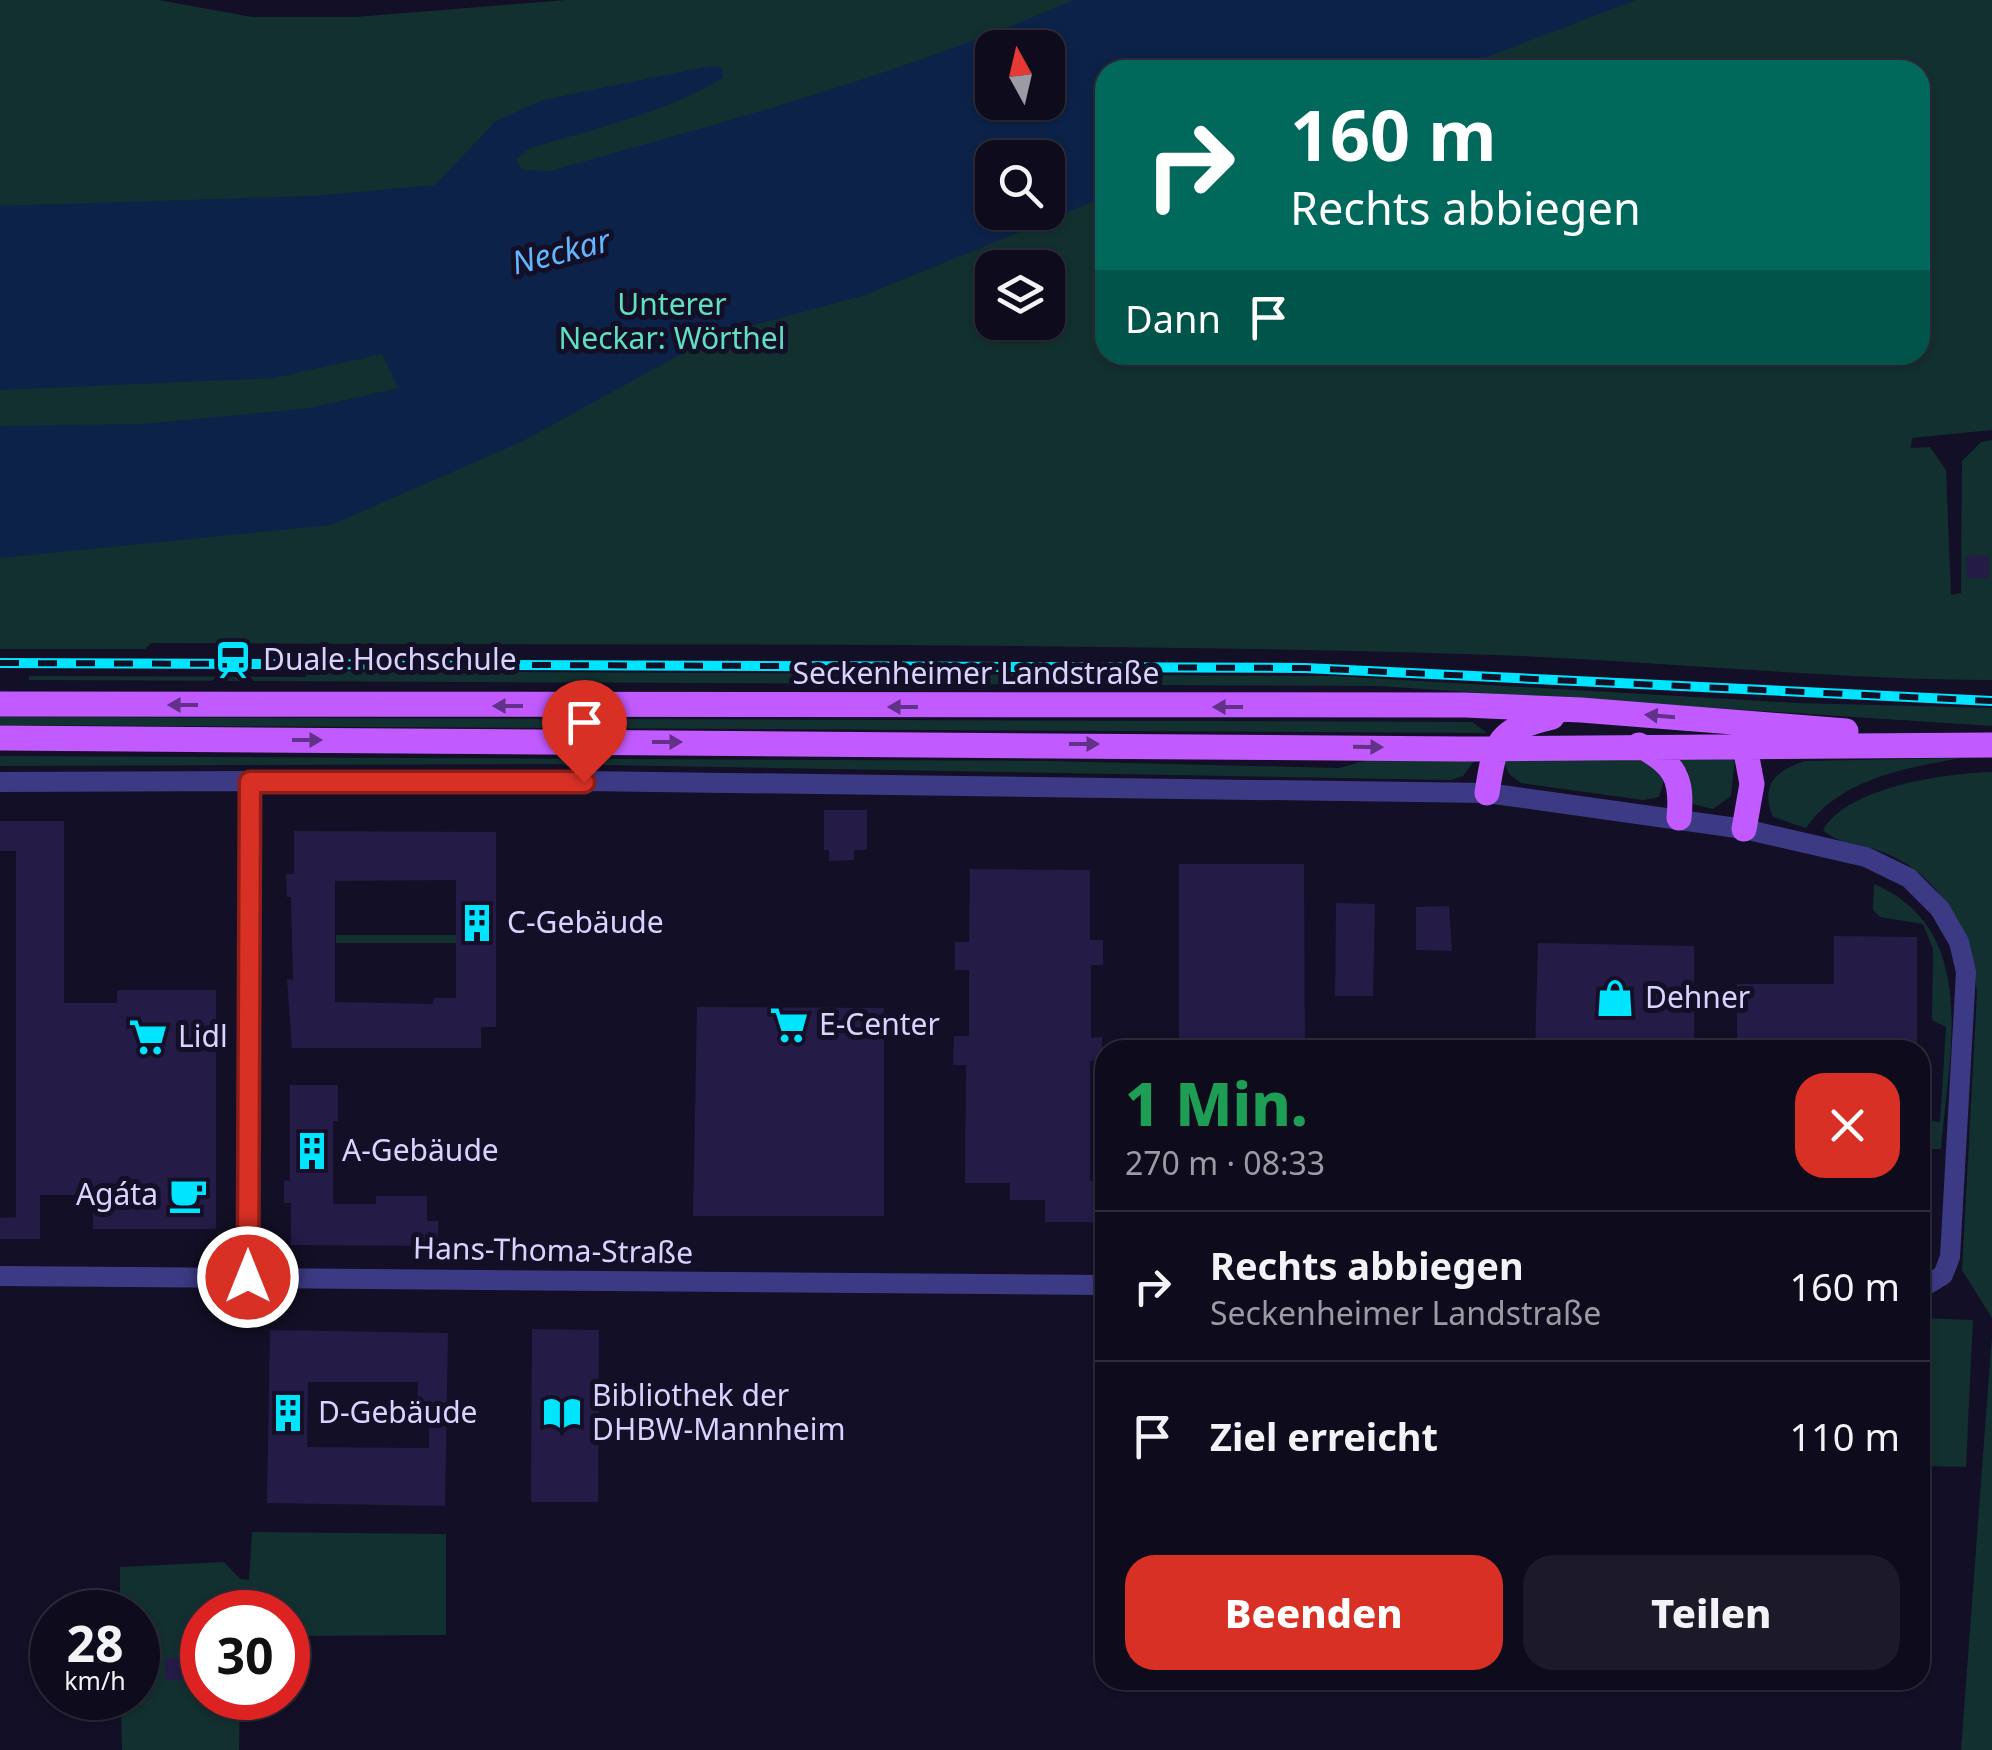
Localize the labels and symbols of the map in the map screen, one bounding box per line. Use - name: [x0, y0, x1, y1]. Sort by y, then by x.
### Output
- north arrow: [975, 30, 1065, 120]
- water label: Neckar: [507, 217, 616, 283]
- park label: Unterer Neckar: Wörthel: [558, 283, 786, 358]
- place label: Duale Hochschule: [263, 638, 517, 679]
- station icon: Duale Hochschule: [212, 639, 254, 681]
- street label: Seckenheimer Landstraße: [793, 652, 1159, 693]
- pin: [542, 680, 627, 783]
- one-way arrow: [167, 697, 199, 713]
- one-way arrow: [492, 698, 524, 714]
- one-way arrow: [887, 699, 919, 715]
- one-way arrow: [1212, 699, 1244, 715]
- one-way arrow: [1644, 708, 1675, 724]
- one-way arrow: [292, 732, 324, 748]
- one-way arrow: [652, 734, 684, 750]
- one-way arrow: [1069, 736, 1101, 752]
- one-way arrow: [1352, 740, 1384, 756]
- place label: C-Gebäude: [507, 901, 664, 942]
- building icon: C-Gebäude: [456, 902, 498, 944]
- place label: Dehner: [1645, 976, 1750, 1017]
- shop icon: Dehner: [1594, 977, 1636, 1019]
- place label: E-Center: [819, 1003, 940, 1044]
- supermarket icon: E-Center: [768, 1004, 810, 1046]
- place label: Lidl: [178, 1015, 228, 1056]
- supermarket icon: Lidl: [127, 1016, 169, 1058]
- place label: A-Gebäude: [342, 1129, 499, 1170]
- building icon: A-Gebäude: [291, 1130, 333, 1172]
- place label: Agáta: [76, 1173, 158, 1214]
- cafe icon: Agáta: [167, 1174, 209, 1216]
- position arrow: [196, 1225, 300, 1329]
- street label: Hans-Thoma-Straße: [413, 1227, 693, 1272]
- place label: Bibliothek der DHBW-Mannheim: [592, 1374, 846, 1449]
- place label: D-Gebäude: [318, 1391, 478, 1432]
- building icon: D-Gebäude: [267, 1392, 309, 1434]
- library icon: Bibliothek der DHBW-Mannheim: [541, 1392, 583, 1434]
- speed limit sign: 30: [180, 1590, 310, 1720]

